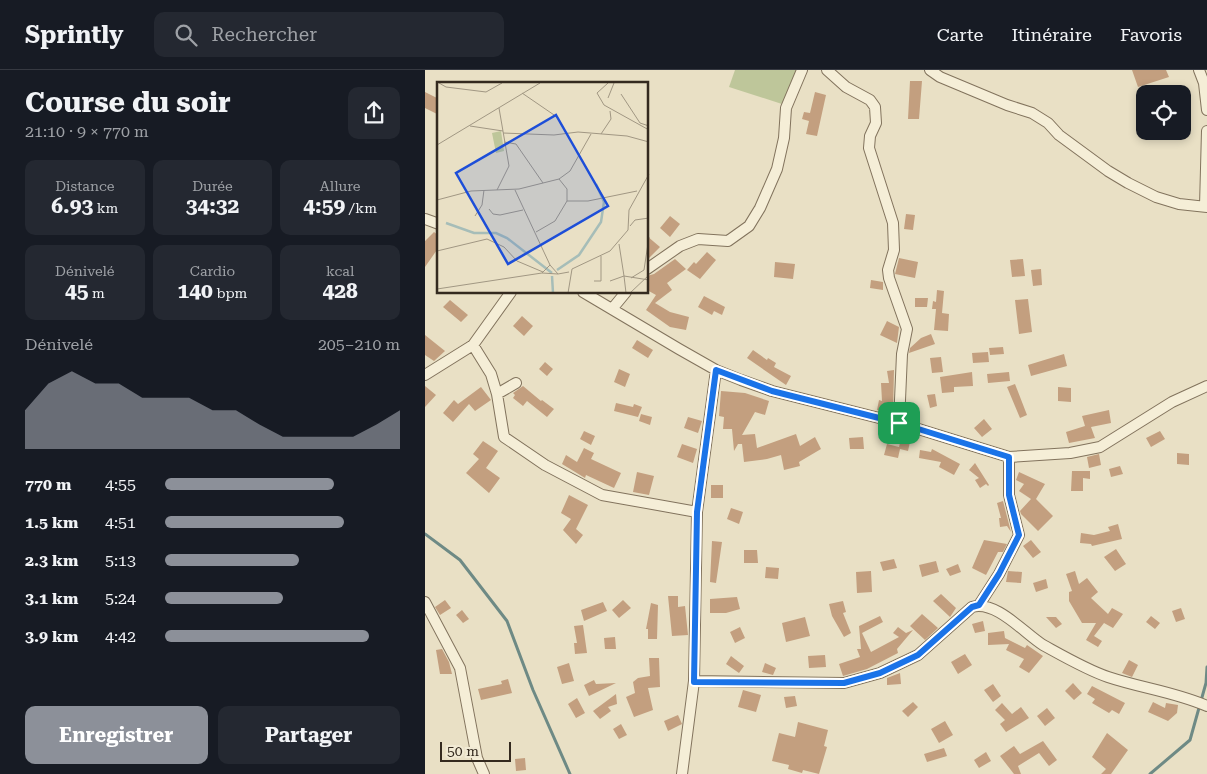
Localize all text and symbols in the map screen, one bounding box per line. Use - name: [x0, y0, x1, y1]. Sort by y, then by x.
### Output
- search box: [154, 12, 504, 57]
- text: Sprintly: [25, 21, 124, 49]
- icon: search: [172, 21, 200, 49]
- text: Rechercher: [212, 23, 317, 46]
- text: Carte: [937, 24, 983, 45]
- text: Itinéraire: [1011, 24, 1092, 45]
- text: Favoris: [1120, 24, 1182, 45]
- inset map: [437, 82, 649, 294]
- map controls: [1136, 85, 1191, 140]
- button: locate: [1136, 85, 1191, 140]
- text: Course du soir: [25, 86, 231, 119]
- button: share: [348, 87, 400, 139]
- text: 21:10 · 9 × 770 m: [25, 122, 149, 141]
- text: Distance: [55, 178, 114, 194]
- text: Durée: [192, 178, 233, 194]
- text: Allure: [320, 178, 361, 194]
- text: 6.93: [51, 194, 93, 218]
- text: 34:32: [186, 194, 239, 218]
- text: 4:59: [303, 194, 345, 218]
- text: km: [93, 200, 118, 216]
- text: /km: [345, 200, 377, 216]
- text: Dénivelé: [55, 263, 115, 279]
- text: Cardio: [190, 263, 235, 279]
- text: kcal: [326, 263, 354, 279]
- text: 45: [65, 279, 88, 303]
- text: 140: [178, 279, 213, 303]
- text: 428: [323, 279, 358, 303]
- text: m: [88, 285, 105, 301]
- text: bpm: [213, 285, 247, 301]
- text: Dénivelé: [25, 335, 93, 354]
- text: 205–210 m: [318, 335, 400, 354]
- pin: [878, 402, 920, 444]
- icon: arrive: [885, 409, 913, 437]
- text: 770 m: [25, 475, 71, 494]
- text: 4:55: [105, 475, 136, 494]
- text: 1.5 km: [25, 513, 78, 532]
- text: 4:51: [105, 513, 136, 532]
- text: 2.3 km: [25, 551, 78, 570]
- text: 5:13: [105, 551, 136, 570]
- text: 3.1 km: [25, 589, 78, 608]
- text: 5:24: [105, 589, 136, 608]
- text: 3.9 km: [25, 627, 78, 646]
- text: 4:42: [105, 627, 136, 646]
- button: Enregistrer: [25, 706, 208, 764]
- button: Partager: [218, 706, 400, 764]
- scale bar: [440, 739, 511, 762]
- text: 50 m: [447, 743, 479, 759]

